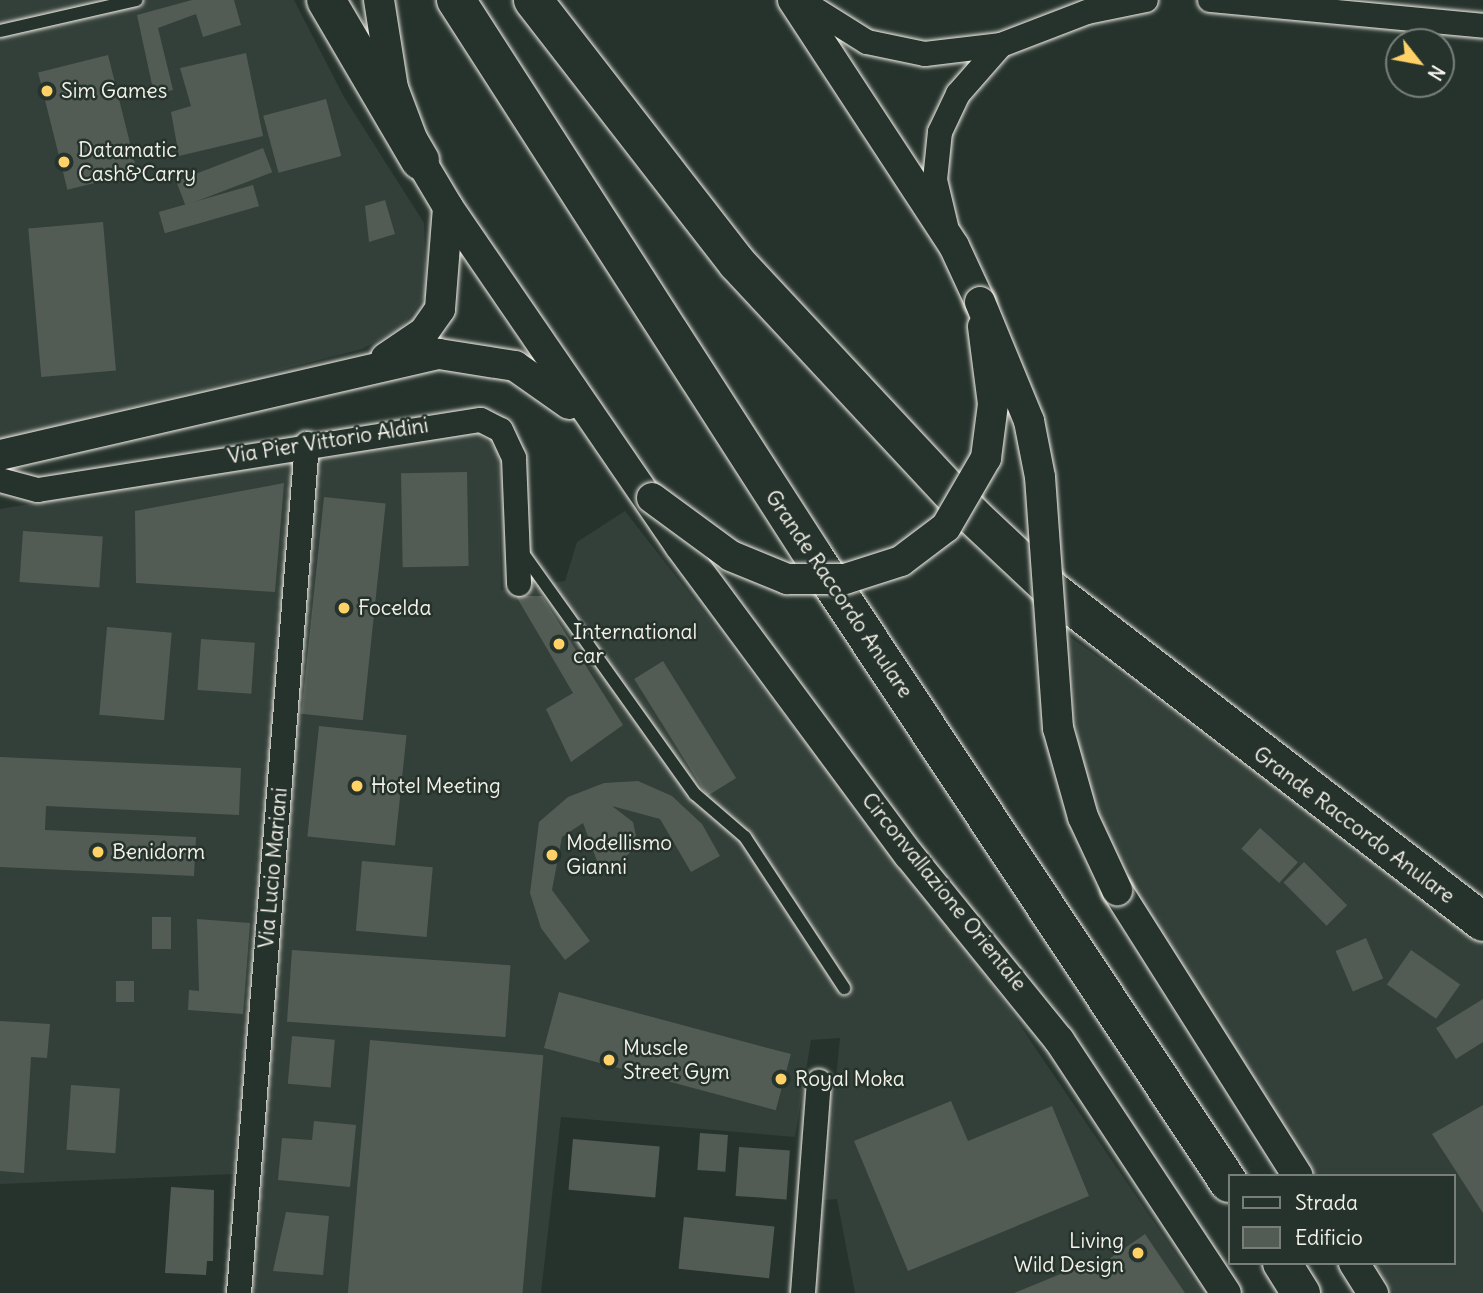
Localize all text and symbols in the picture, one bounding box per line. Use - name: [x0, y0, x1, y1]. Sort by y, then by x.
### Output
- north arrow: [1385, 28, 1455, 98]
- text: N: [1423, 61, 1450, 85]
- place label: Sim Games: [61, 78, 167, 104]
- marker: Sim Games: [39, 83, 55, 99]
- place label: Datamatic Cash&Carry: [78, 137, 196, 187]
- marker: Datamatic Cash&Carry: [56, 154, 72, 170]
- street label: Via Pier Vittorio Aldini: [226, 413, 430, 469]
- street label: Grande Raccordo Anulare: [760, 485, 918, 703]
- place label: Focelda: [358, 595, 431, 621]
- marker: Focelda: [336, 600, 352, 616]
- place label: International car: [573, 619, 697, 669]
- marker: International car: [551, 636, 567, 652]
- street label: Grande Raccordo Anulare: [1248, 741, 1460, 909]
- place label: Hotel Meeting: [371, 773, 501, 799]
- marker: Hotel Meeting: [349, 778, 365, 794]
- street label: Via Lucio Mariani: [253, 787, 293, 949]
- street label: Circonvallazione Orientale: [856, 788, 1032, 996]
- place label: Modellismo Gianni: [566, 830, 672, 880]
- place label: Benidorm: [112, 839, 205, 865]
- marker: Benidorm: [90, 844, 106, 860]
- marker: Modellismo Gianni: [544, 847, 560, 863]
- place label: Muscle Street Gym: [623, 1035, 730, 1085]
- marker: Muscle Street Gym: [601, 1052, 617, 1068]
- place label: Royal Moka: [795, 1066, 905, 1092]
- marker: Royal Moka: [773, 1071, 789, 1087]
- legend: [1228, 1174, 1455, 1265]
- text: Strada: [1295, 1189, 1358, 1216]
- text: Edificio: [1295, 1224, 1363, 1251]
- place label: Living Wild Design: [1014, 1228, 1124, 1278]
- marker: Living Wild Design: [1130, 1245, 1146, 1261]

